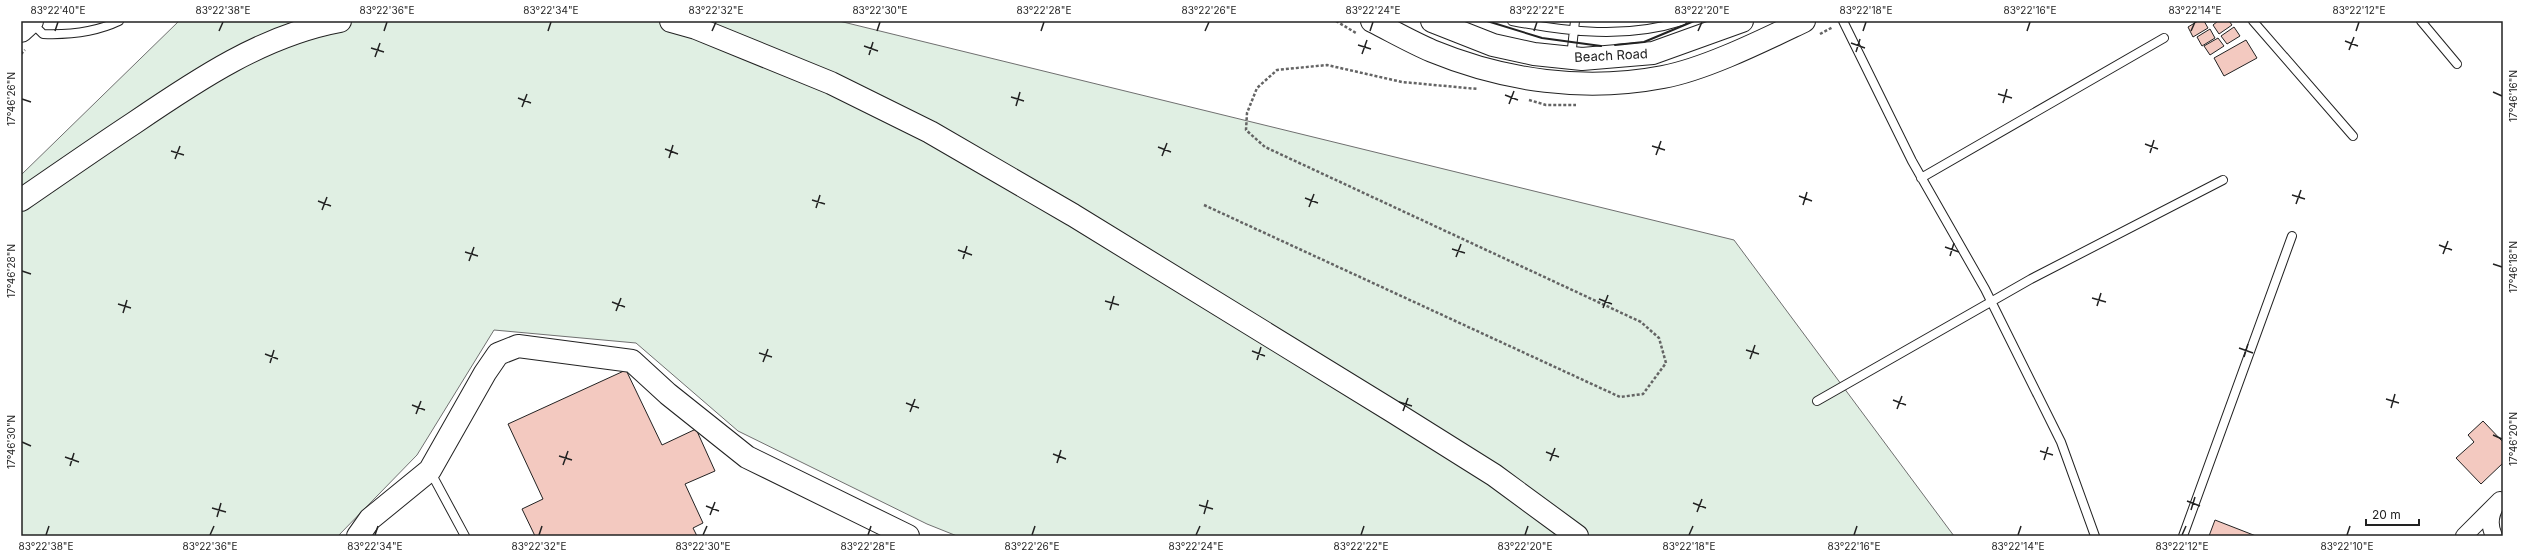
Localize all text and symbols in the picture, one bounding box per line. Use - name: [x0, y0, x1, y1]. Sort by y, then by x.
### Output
- text: 83°22'40"E: [31, 4, 85, 16]
- text: 83°22'38"E: [196, 4, 251, 16]
- text: 83°22'36"E: [359, 4, 415, 16]
- text: 83°22'34"E: [523, 4, 579, 16]
- text: 83°22'32"E: [689, 4, 743, 16]
- text: 83°22'30"E: [852, 4, 908, 16]
- text: 83°22'28"E: [1017, 4, 1071, 16]
- text: 83°22'26"E: [1182, 4, 1236, 16]
- text: 83°22'24"E: [1345, 4, 1401, 16]
- text: 83°22'22"E: [1510, 4, 1564, 16]
- text: 83°22'20"E: [1674, 4, 1730, 16]
- text: 83°22'18"E: [1840, 4, 1892, 16]
- text: 83°22'16"E: [2004, 4, 2056, 16]
- text: 83°22'14"E: [2168, 4, 2222, 16]
- text: 83°22'12"E: [2333, 4, 2385, 16]
- street label: Beach Road: [1574, 45, 1648, 65]
- text: 17°46'16"N: [2507, 70, 2519, 122]
- text: 17°46'26"N: [5, 72, 17, 126]
- text: 17°46'18"N: [2507, 241, 2519, 293]
- text: 17°46'28"N: [5, 244, 17, 298]
- text: 17°46'20"N: [2507, 412, 2519, 466]
- text: 17°46'30"N: [5, 415, 17, 469]
- scale bar: [2366, 501, 2419, 527]
- text: 20 m: [2372, 507, 2401, 522]
- text: 83°22'38"E: [19, 540, 74, 552]
- text: 83°22'36"E: [182, 540, 238, 552]
- text: 83°22'34"E: [347, 540, 403, 552]
- text: 83°22'32"E: [512, 540, 566, 552]
- text: 83°22'30"E: [675, 540, 731, 552]
- text: 83°22'28"E: [841, 540, 895, 552]
- text: 83°22'26"E: [1005, 540, 1059, 552]
- text: 83°22'24"E: [1168, 540, 1224, 552]
- text: 83°22'22"E: [1334, 540, 1388, 552]
- text: 83°22'20"E: [1497, 540, 1553, 552]
- text: 83°22'18"E: [1663, 540, 1715, 552]
- text: 83°22'16"E: [1828, 540, 1880, 552]
- text: 83°22'14"E: [1991, 540, 2045, 552]
- text: 83°22'12"E: [2156, 540, 2208, 552]
- text: 83°22'10"E: [2320, 540, 2374, 552]

